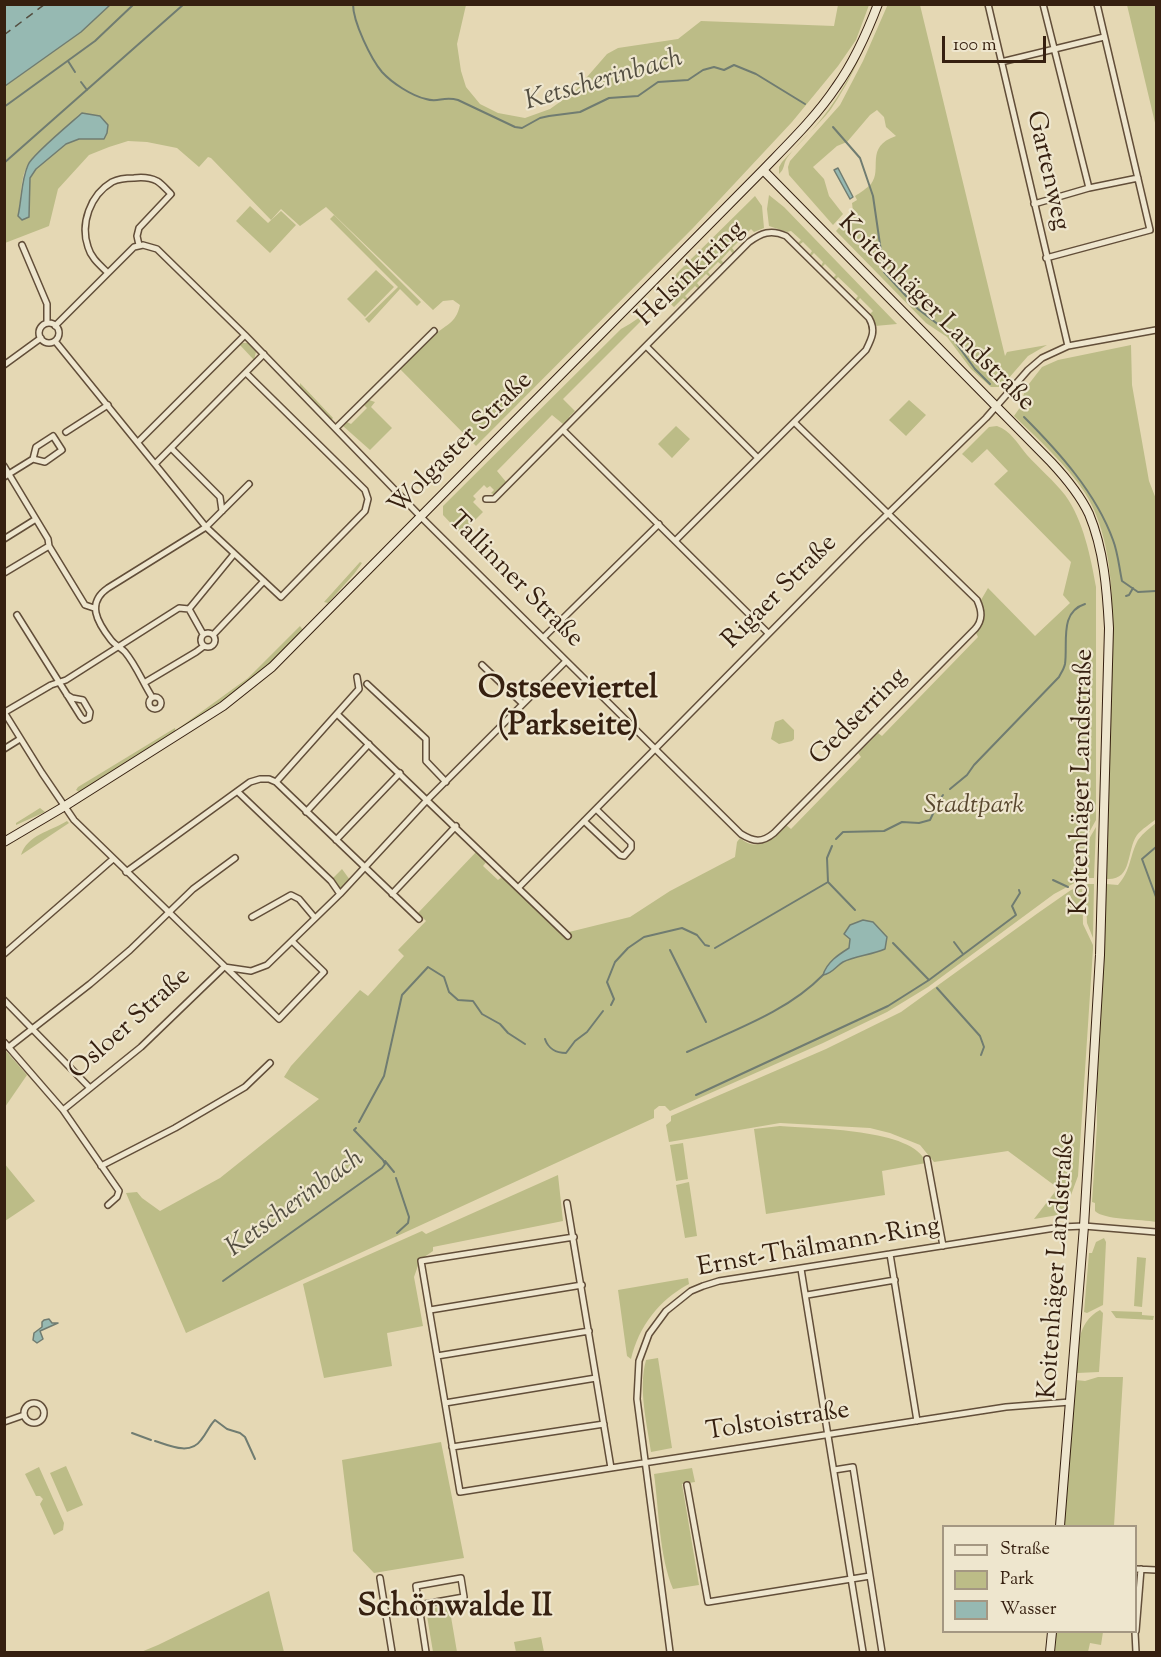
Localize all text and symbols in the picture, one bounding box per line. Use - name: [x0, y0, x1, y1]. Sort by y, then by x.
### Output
- scale bar: [945, 24, 1048, 62]
- text: 100 m: [953, 33, 997, 59]
- water label: Ketscherinbach: [521, 44, 687, 120]
- street label: Gartenweg: [1017, 108, 1075, 234]
- street label: Koitenhäger Landstraße: [830, 209, 1040, 419]
- street label: Helsinkiring: [631, 215, 753, 335]
- street label: Wolgaster Straße: [384, 367, 540, 523]
- street label: Tallinner Straße: [439, 506, 589, 656]
- street label: Rigaer Straße: [717, 529, 845, 657]
- street label: Koitenhäger Landstraße: [1066, 648, 1102, 916]
- street label: Gedserring: [805, 663, 915, 773]
- district label: Ostseeviertel (Parkseite): [478, 673, 658, 748]
- park label: Stadtpark: [924, 792, 1024, 824]
- street label: Osloer Straße: [64, 962, 198, 1088]
- street label: Koitenhäger Landstraße: [1034, 1132, 1084, 1400]
- water label: Ketscherinbach: [221, 1144, 371, 1266]
- street label: Ernst-Thälmann-Ring: [695, 1212, 943, 1286]
- street label: Tolstoistraße: [704, 1396, 852, 1450]
- legend: [942, 1525, 1137, 1633]
- text: Straße: [1000, 1537, 1050, 1563]
- text: Park: [1000, 1567, 1034, 1593]
- district label: Schönwalde II: [357, 1591, 553, 1629]
- text: Wasser: [1000, 1597, 1057, 1623]

